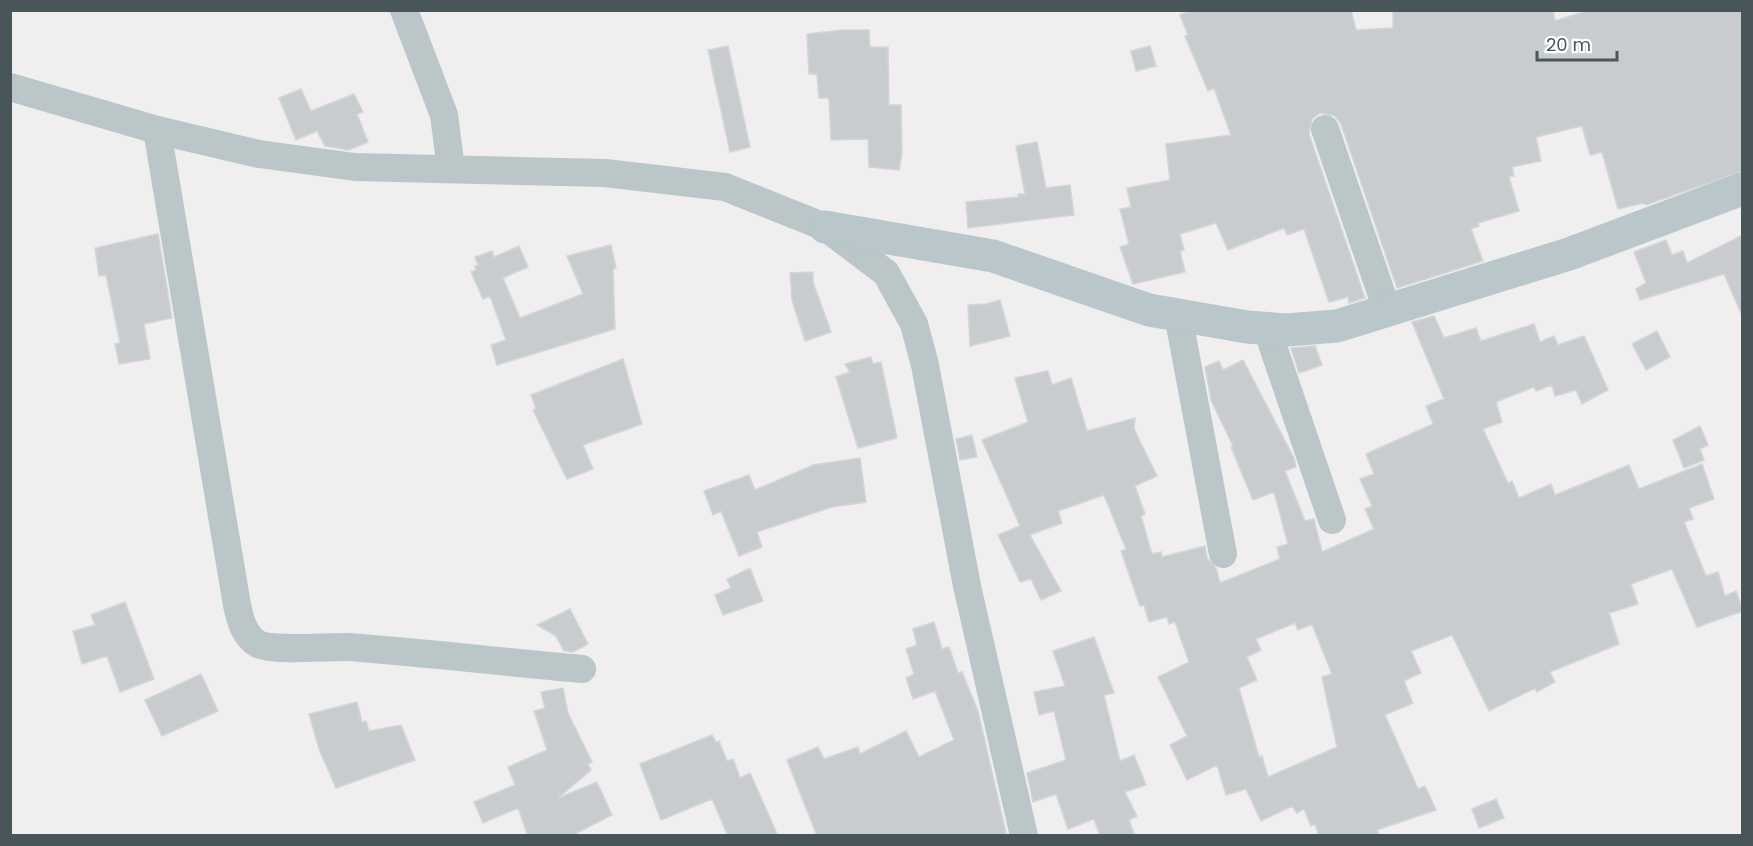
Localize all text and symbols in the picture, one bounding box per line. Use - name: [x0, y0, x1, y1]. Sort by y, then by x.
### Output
- scale bar: [1537, 24, 1616, 62]
- text: 20 m: [1546, 32, 1591, 57]

